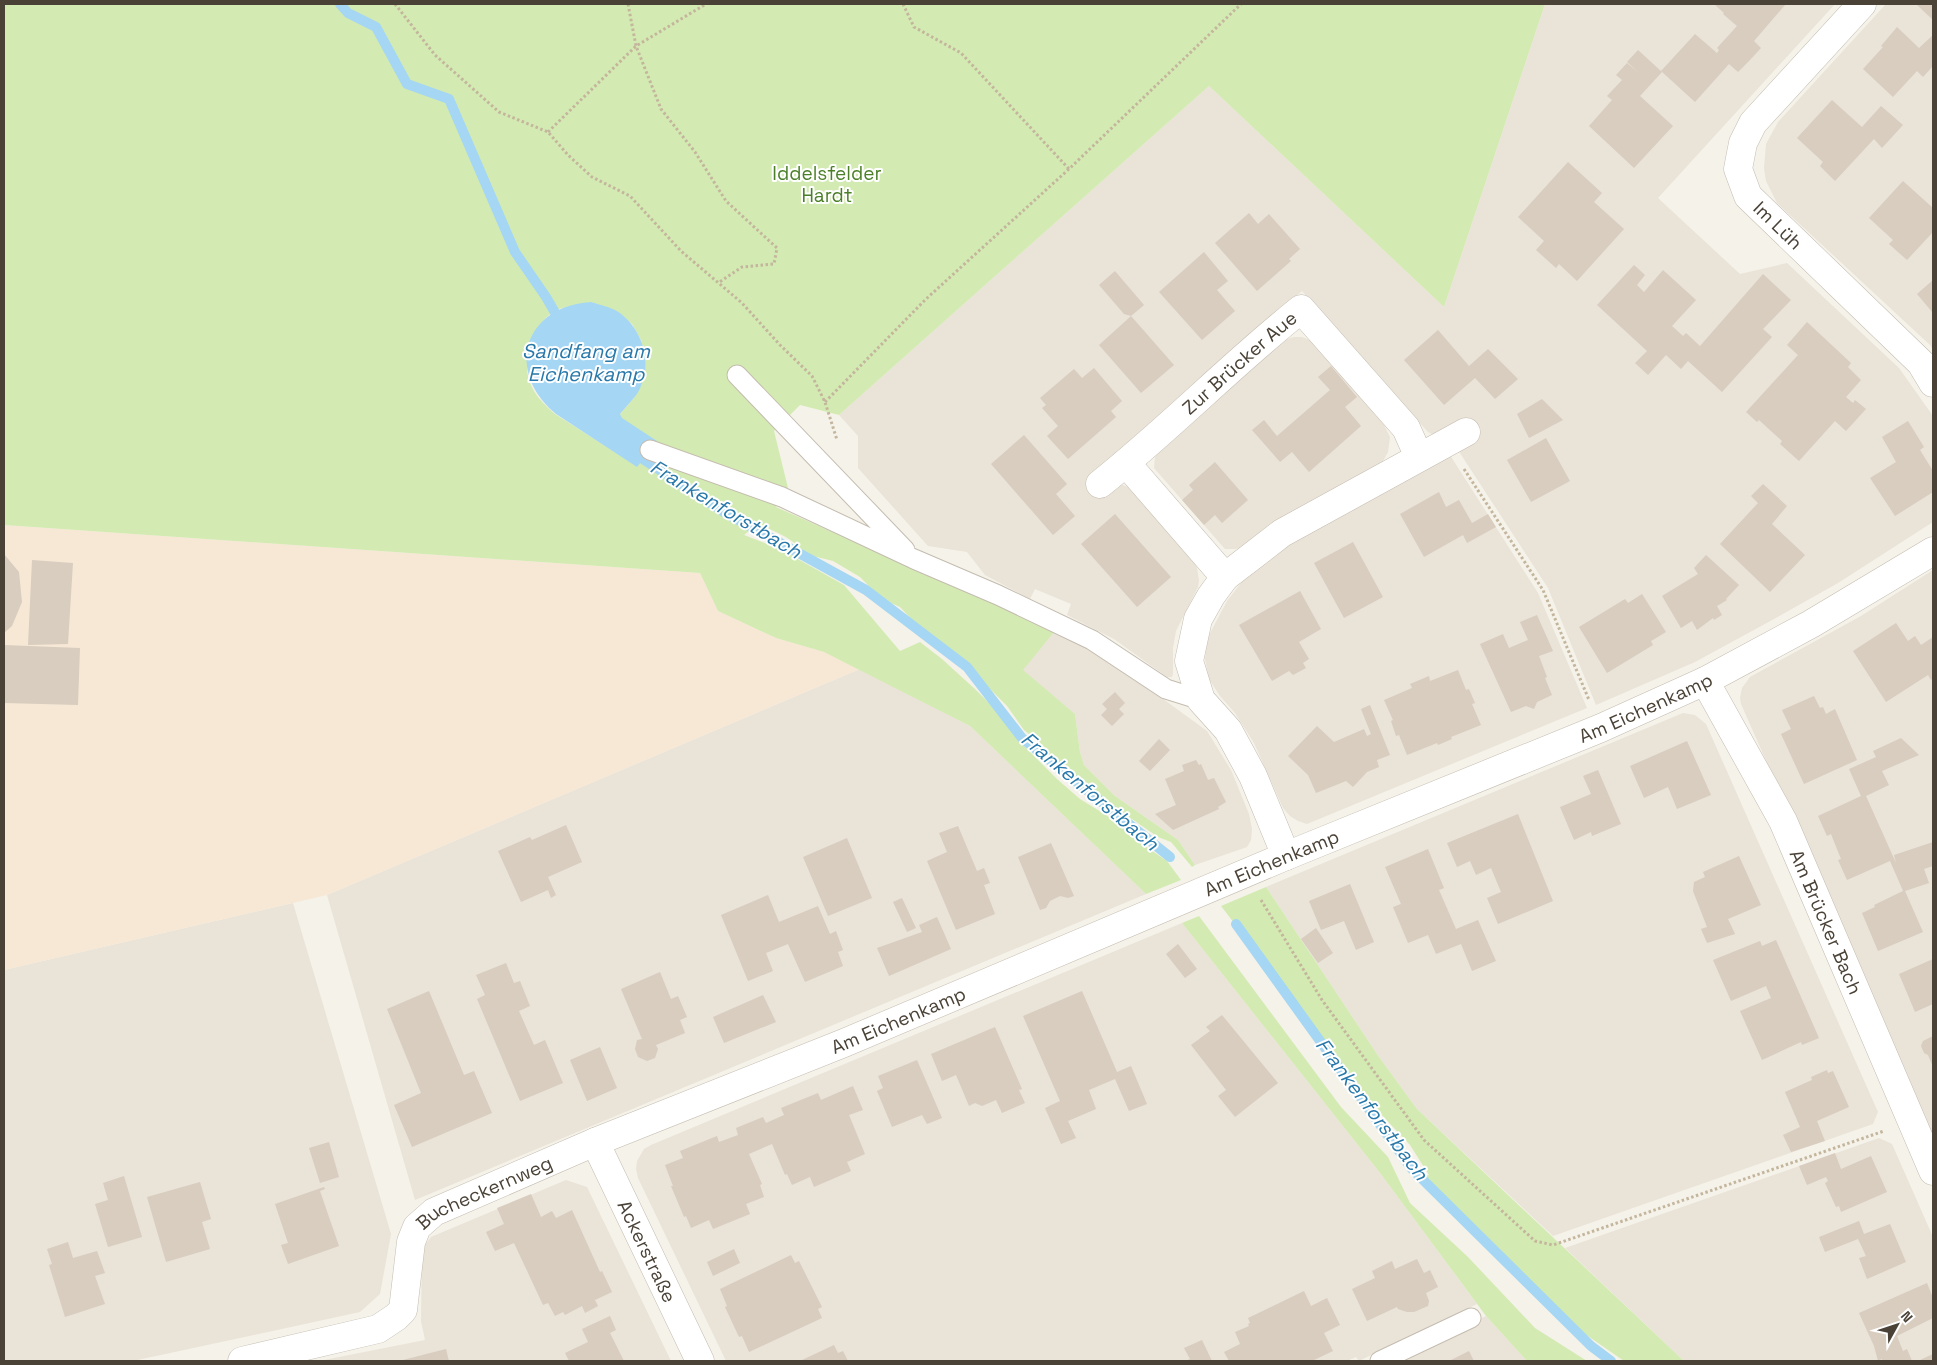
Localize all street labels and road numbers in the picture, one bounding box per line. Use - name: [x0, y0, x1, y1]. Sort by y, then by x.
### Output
- street label: Im Lüh: [1748, 196, 1808, 255]
- street label: Zur Brücker Aue: [1177, 305, 1302, 420]
- street label: Am Eichenkamp: [1575, 667, 1717, 748]
- street label: Am Eichenkamp: [1200, 823, 1343, 902]
- street label: Am Brücker Bach: [1784, 846, 1868, 998]
- street label: Am Eichenkamp: [827, 980, 969, 1059]
- street label: Bucheckernweg: [410, 1150, 556, 1235]
- street label: Ackerstraße: [612, 1196, 683, 1306]

